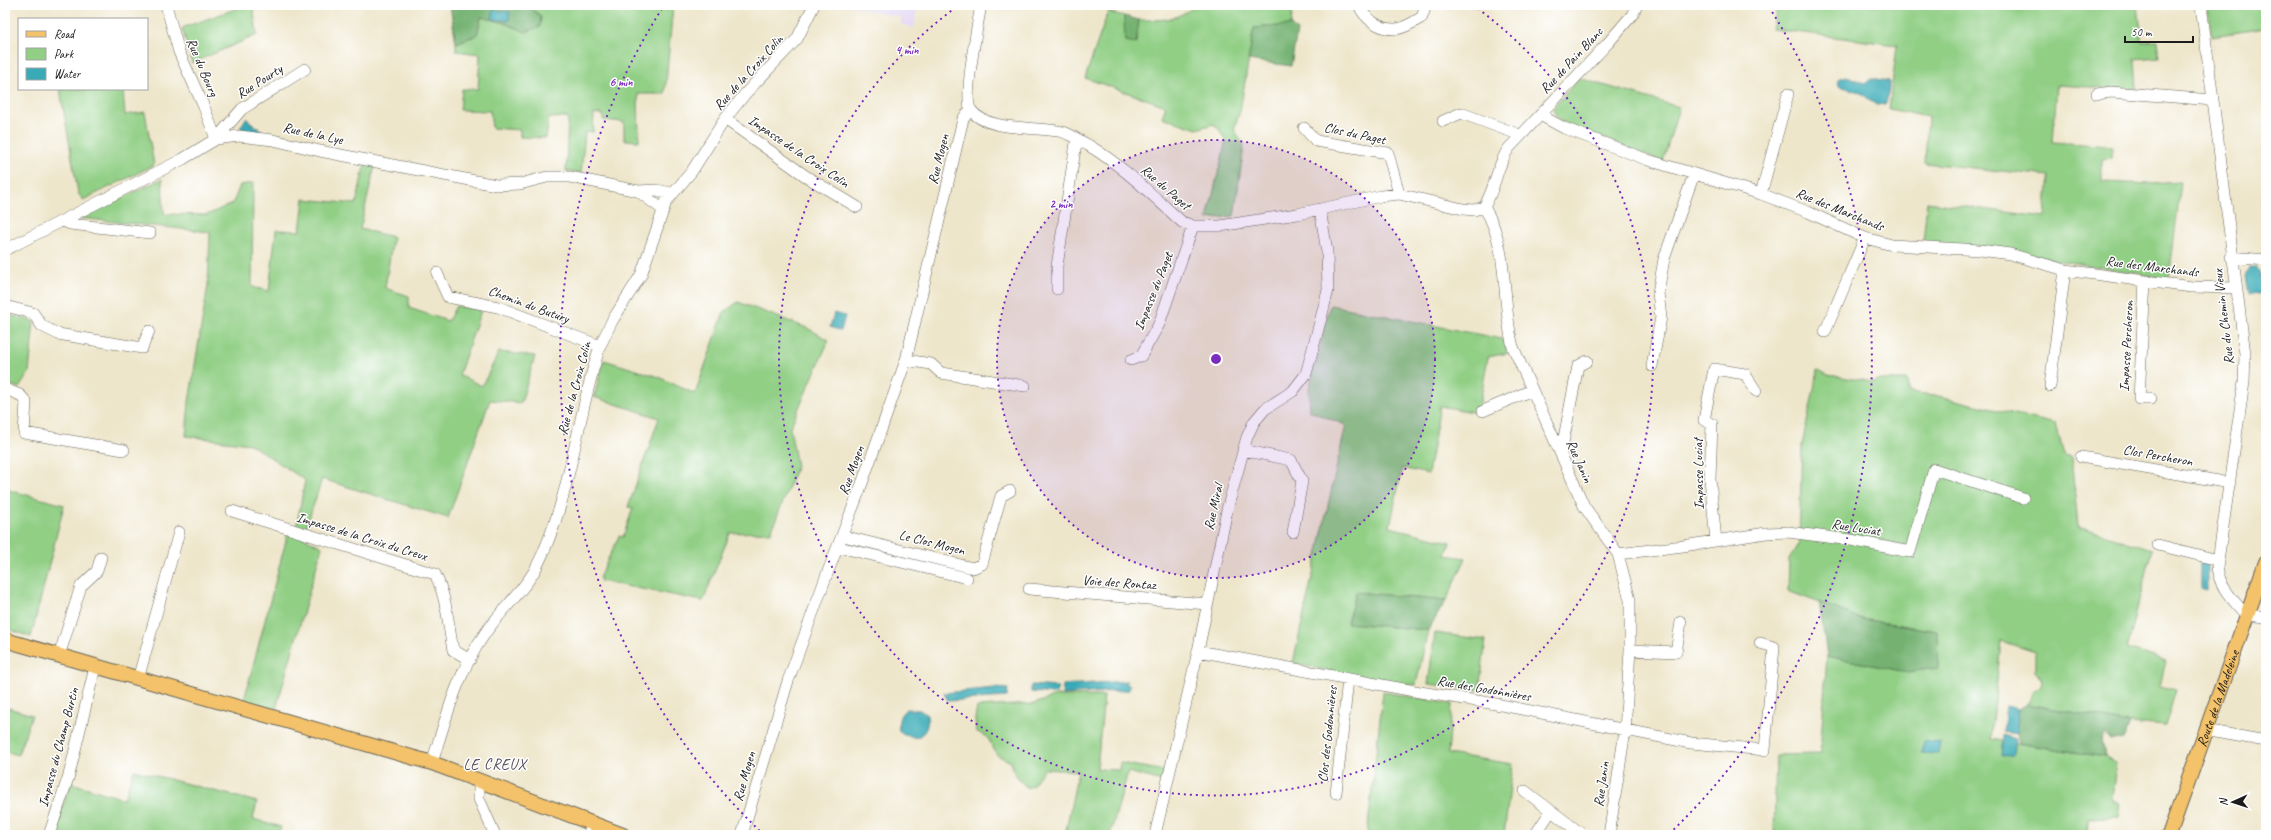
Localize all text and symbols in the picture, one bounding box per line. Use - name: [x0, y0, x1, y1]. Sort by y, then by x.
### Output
- legend: [18, 18, 148, 90]
- scale bar: [2125, 18, 2193, 44]
- street label: Rue de Pain Blanc: [1536, 23, 1607, 97]
- text: 50 m: [2131, 24, 2153, 40]
- text: Road: [54, 26, 76, 42]
- street label: Rue de la Croix Colin: [710, 30, 787, 114]
- street label: Rue du Bourg: [183, 35, 223, 100]
- text: 4 min: [896, 42, 919, 58]
- text: Park: [54, 46, 75, 62]
- street label: Rue Pourty: [233, 60, 286, 102]
- text: Water: [54, 66, 82, 82]
- text: 6 min: [609, 74, 633, 90]
- street label: Impasse de la Croix Colin: [745, 111, 853, 192]
- street label: Rue de la Lye: [281, 119, 346, 148]
- street label: Clos du Paget: [1323, 119, 1388, 149]
- street label: Rue Mogen: [924, 132, 953, 186]
- street label: Rue du Paget: [1137, 161, 1196, 215]
- street label: Rue des Marchands: [1793, 184, 1887, 235]
- text: 2 min: [1050, 196, 1073, 212]
- street label: Impasse du Paget: [1130, 248, 1177, 333]
- street label: Rue des Marchands: [2105, 252, 2200, 281]
- street label: Rue du Chemin Vieux: [2209, 267, 2238, 366]
- street label: Chemin du Butury: [486, 282, 573, 327]
- street label: Impasse Percheron: [2116, 299, 2137, 392]
- street label: Rue de la Croix Colin: [554, 339, 595, 437]
- centre of rings: [1209, 352, 1223, 366]
- street label: Impasse Luciat: [1689, 436, 1708, 510]
- street label: Rue Janin: [1563, 437, 1597, 486]
- street label: Clos Percheron: [2122, 441, 2195, 470]
- street label: Rue Mogen: [835, 443, 868, 497]
- street label: Rue Miral: [1200, 480, 1228, 532]
- street label: Impasse de la Croix du Creux: [295, 509, 430, 565]
- street label: Rue Luciat: [1830, 515, 1883, 540]
- street label: Le Clos Mogen: [897, 526, 967, 559]
- street label: Voie des Rontaz: [1082, 571, 1158, 594]
- street label: Route de la Madeleine: [2193, 647, 2243, 749]
- street label: Rue des Godonnières: [1436, 672, 1533, 705]
- street label: Clos des Godonnières: [1314, 684, 1341, 783]
- street label: Impasse du Champ Burtin: [34, 685, 83, 809]
- street label: Rue Mogen: [729, 749, 760, 803]
- district label: LE CREUX: [463, 755, 528, 774]
- street label: Rue Janin: [1590, 760, 1613, 808]
- north arrow: [2213, 782, 2253, 822]
- text: N: [2216, 797, 2230, 806]

